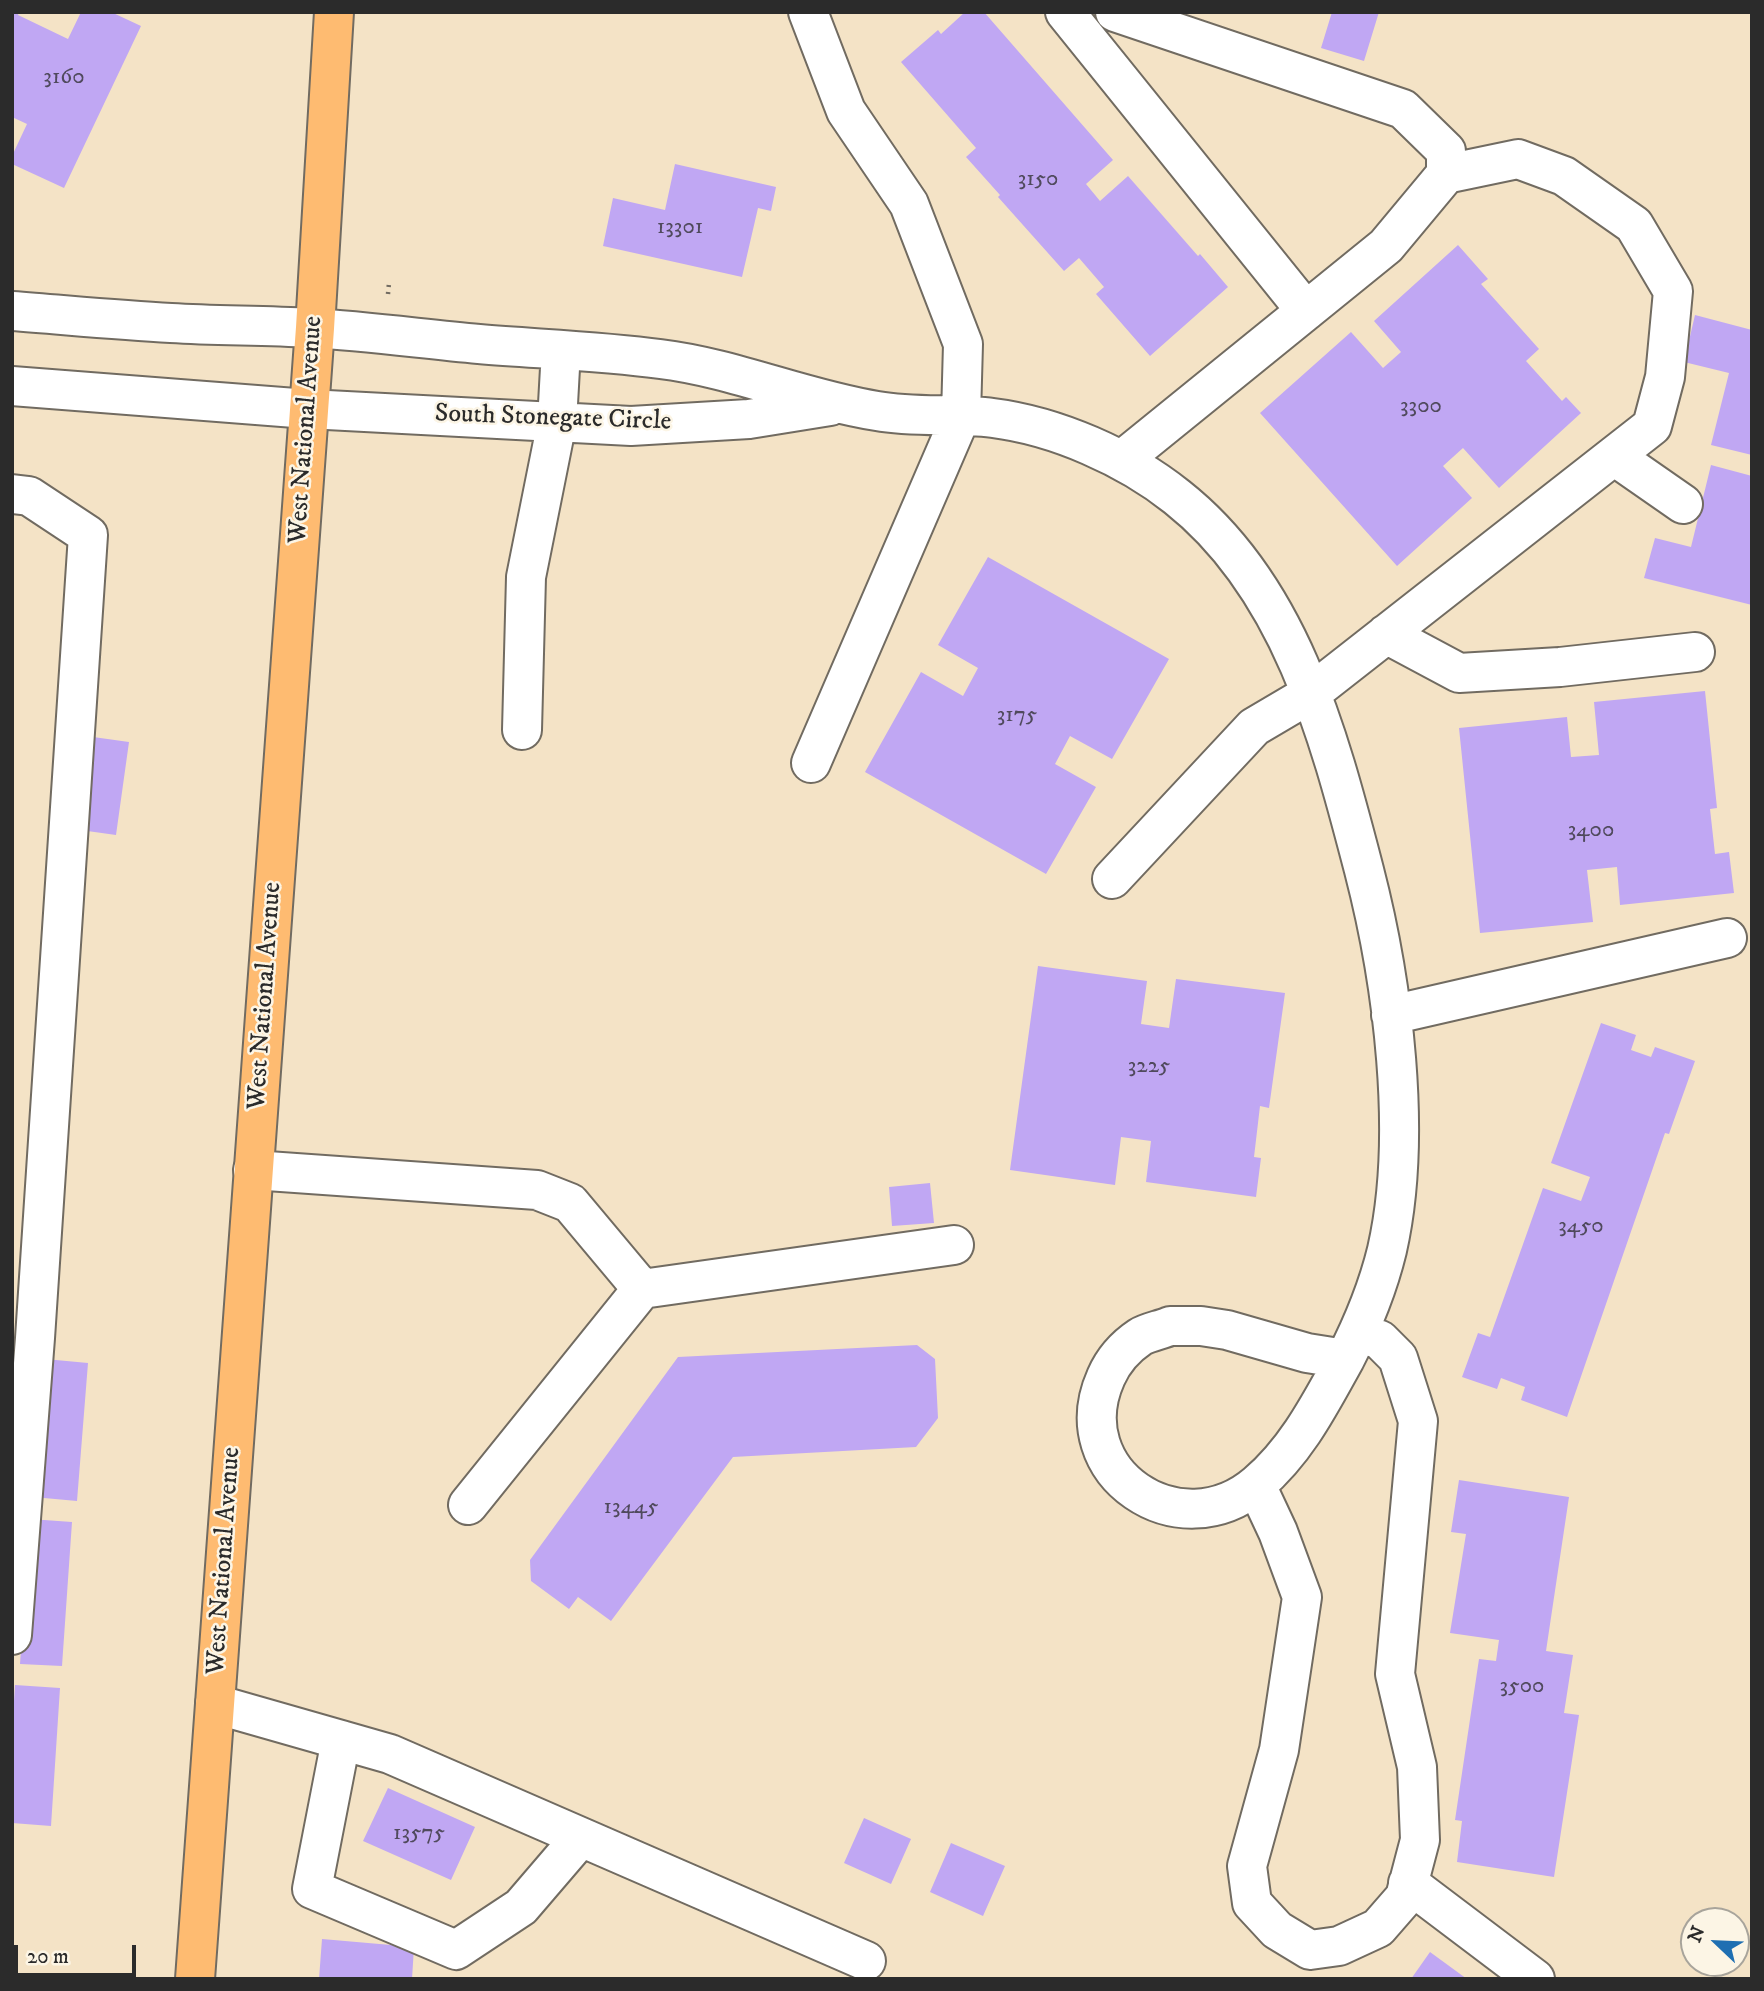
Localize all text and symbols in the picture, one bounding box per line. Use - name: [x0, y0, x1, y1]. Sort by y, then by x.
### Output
- house number: 3160: [43, 64, 85, 92]
- house number: 3150: [1018, 166, 1058, 194]
- house number: 13301: [657, 214, 703, 242]
- street label: West National Avenue: [283, 315, 331, 545]
- house number: 3300: [1400, 393, 1442, 421]
- street label: South Stonegate Circle: [434, 399, 672, 439]
- house number: 3175: [997, 702, 1037, 730]
- house number: 3400: [1568, 817, 1614, 845]
- street label: West National Avenue: [242, 881, 290, 1111]
- house number: 3225: [1128, 1053, 1170, 1081]
- house number: 3450: [1558, 1213, 1604, 1241]
- street label: West National Avenue: [201, 1446, 249, 1676]
- house number: 13445: [604, 1494, 658, 1522]
- house number: 3500: [1500, 1673, 1544, 1701]
- house number: 13575: [393, 1820, 445, 1848]
- north arrow: [1680, 1907, 1750, 1977]
- text: N: [1683, 1923, 1711, 1946]
- scale bar: [18, 1932, 140, 1976]
- text: 20 m: [27, 1944, 69, 1970]

